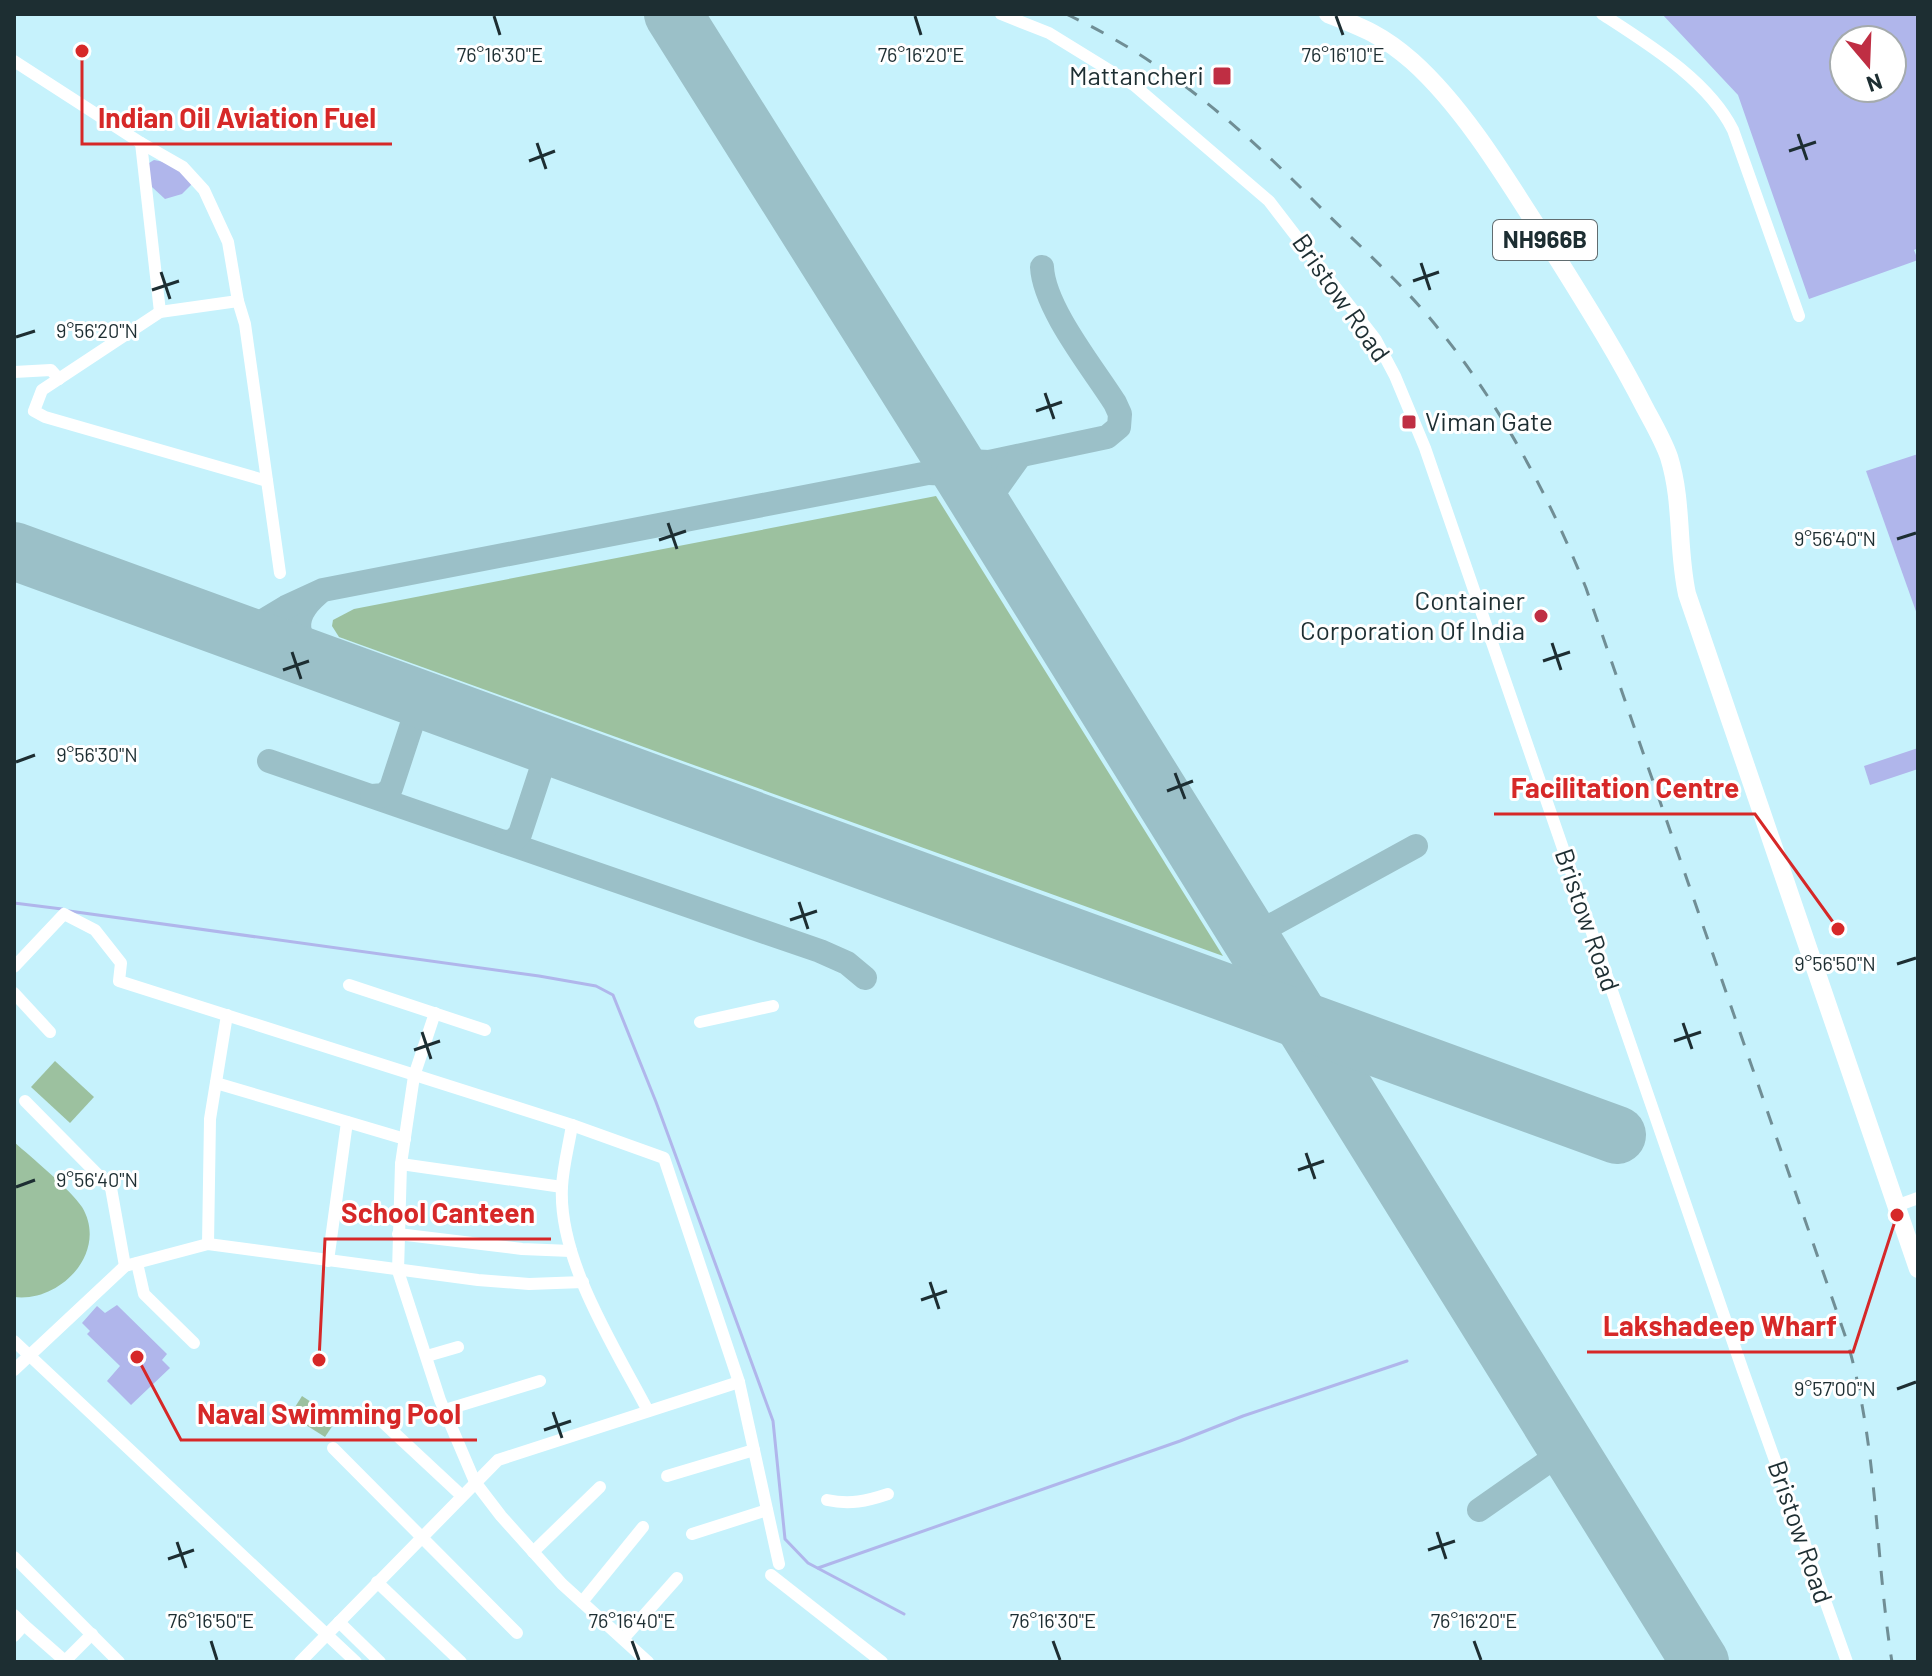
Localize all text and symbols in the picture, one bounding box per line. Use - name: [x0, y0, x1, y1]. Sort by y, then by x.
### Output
- north arrow: [1828, 24, 1908, 104]
- text: 76°16'30"E: [457, 42, 543, 66]
- text: 76°16'20"E: [878, 42, 964, 66]
- text: 76°16'10"E: [1302, 42, 1384, 66]
- place label: Mattancheri: [1069, 59, 1204, 90]
- marker: Mattancheri: [1211, 65, 1233, 87]
- text: N: [1864, 69, 1886, 99]
- callout: Indian Oil Aviation Fuel: [82, 92, 392, 144]
- text: Indian Oil Aviation Fuel: [98, 100, 376, 134]
- road number: NH966B: [1493, 220, 1597, 260]
- street label: Bristow Road: [1287, 227, 1398, 367]
- text: 9°56'20"N: [56, 318, 138, 342]
- place label: Viman Gate: [1425, 405, 1553, 436]
- marker: Viman Gate: [1400, 413, 1418, 431]
- text: 9°56'40"N: [1794, 526, 1876, 550]
- place label: Container Corporation Of India: [1300, 584, 1526, 645]
- marker: Container Corporation Of India: [1532, 607, 1550, 625]
- text: 9°56'30"N: [56, 742, 138, 766]
- callout: Facilitation Centre: [1494, 762, 1755, 814]
- text: Facilitation Centre: [1511, 770, 1739, 804]
- street label: Bristow Road: [1550, 844, 1627, 995]
- text: 9°56'50"N: [1794, 951, 1876, 975]
- text: 9°56'40"N: [56, 1167, 138, 1191]
- callout: School Canteen: [325, 1187, 551, 1239]
- text: School Canteen: [341, 1195, 535, 1229]
- callout: Lakshadeep Wharf: [1587, 1300, 1853, 1352]
- text: Lakshadeep Wharf: [1603, 1308, 1837, 1342]
- text: 9°57'00"N: [1794, 1376, 1876, 1400]
- callout: Naval Swimming Pool: [181, 1388, 477, 1440]
- text: Naval Swimming Pool: [197, 1396, 461, 1430]
- street label: Bristow Road: [1763, 1456, 1840, 1607]
- text: 76°16'50"E: [168, 1608, 254, 1632]
- text: 76°16'40"E: [589, 1608, 675, 1632]
- text: 76°16'30"E: [1010, 1608, 1096, 1632]
- text: 76°16'20"E: [1431, 1608, 1517, 1632]

